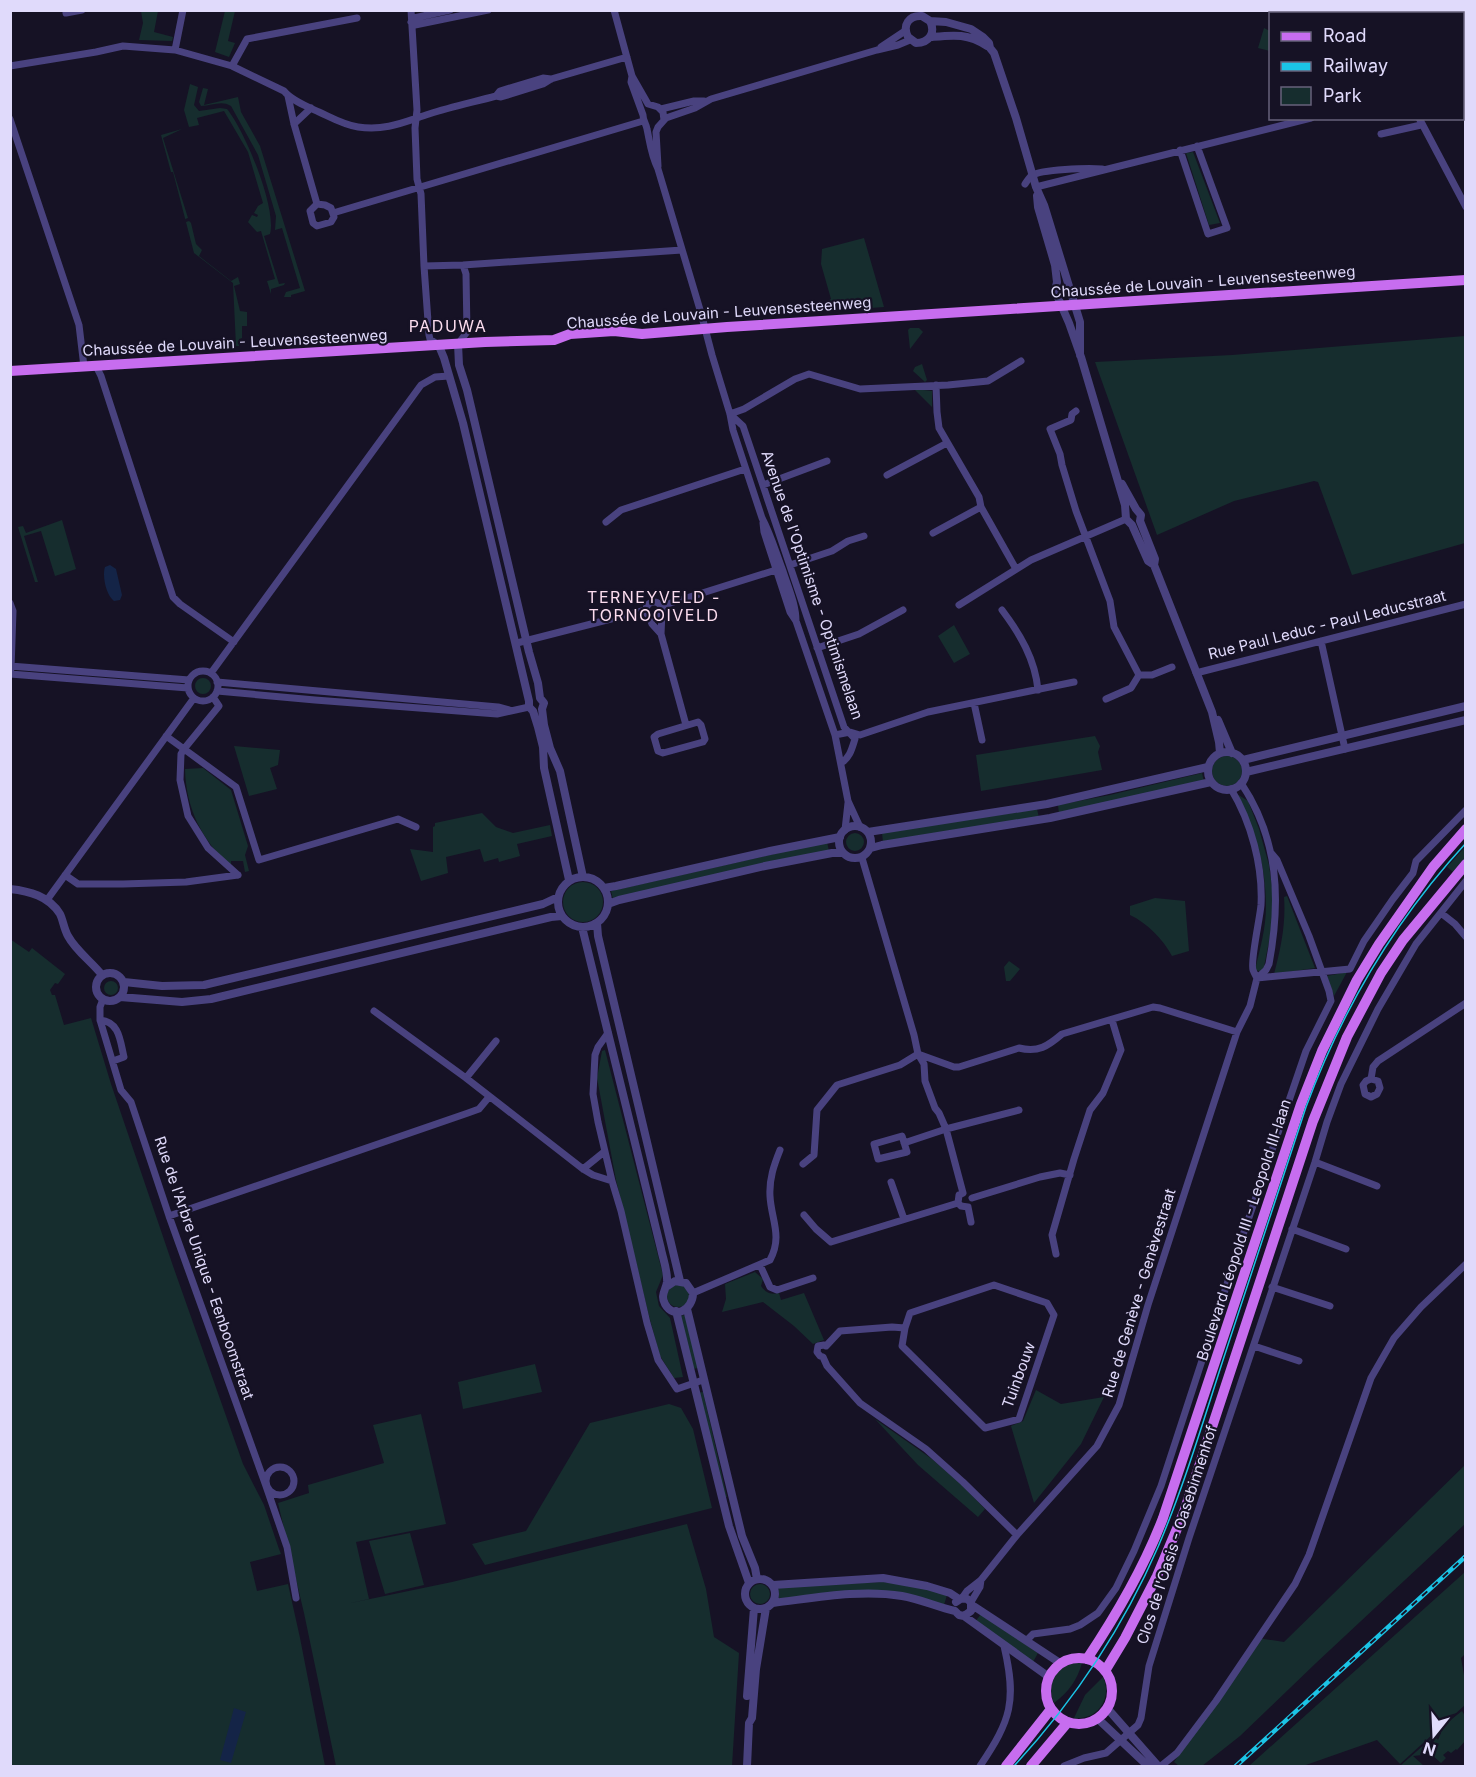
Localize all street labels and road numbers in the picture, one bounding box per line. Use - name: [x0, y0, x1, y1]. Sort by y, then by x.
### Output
- street label: Chaussée de Louvain - Leuvensesteenweg: [1050, 261, 1356, 302]
- street label: Chaussée de Louvain - Leuvensesteenweg: [566, 292, 872, 333]
- street label: Chaussée de Louvain - Leuvensesteenweg: [82, 325, 388, 360]
- street label: Avenue de l'Optimisme - Optimismelaan: [757, 448, 868, 722]
- street label: Rue Paul Leduc - Paul Leducstraat: [1206, 586, 1448, 663]
- street label: Boulevard Léopold III - Leopold III-laan: [1192, 1097, 1295, 1363]
- street label: Rue de l'Arbre Unique - Eenboomstraat: [150, 1134, 259, 1402]
- street label: Rue de Genève - Genèvestraat: [1098, 1186, 1179, 1400]
- street label: Tuinbouw: [998, 1339, 1039, 1411]
- street label: Clos de l'Oasis - Oasebinnenhof: [1132, 1423, 1221, 1647]

